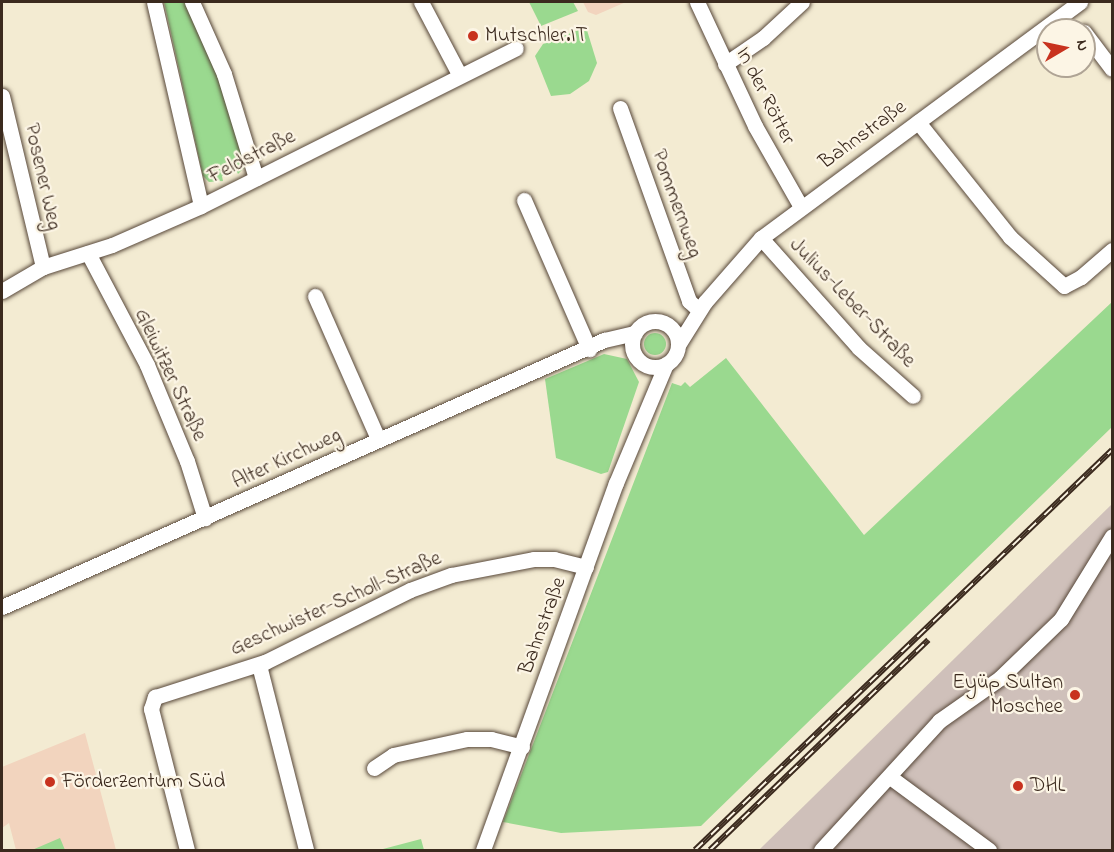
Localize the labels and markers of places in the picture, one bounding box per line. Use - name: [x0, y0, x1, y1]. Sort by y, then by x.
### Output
- place label: Mutschler.IT: [485, 23, 587, 49]
- marker: Mutschler.IT: [466, 29, 480, 43]
- place label: Eyüp Sultan Moschee: [952, 670, 1063, 720]
- marker: Eyüp Sultan Moschee: [1068, 688, 1082, 702]
- place label: Förderzentum Süd: [62, 769, 225, 795]
- place label: DHL: [1030, 773, 1065, 799]
- marker: Förderzentum Süd: [43, 775, 57, 789]
- marker: DHL: [1011, 779, 1025, 793]

